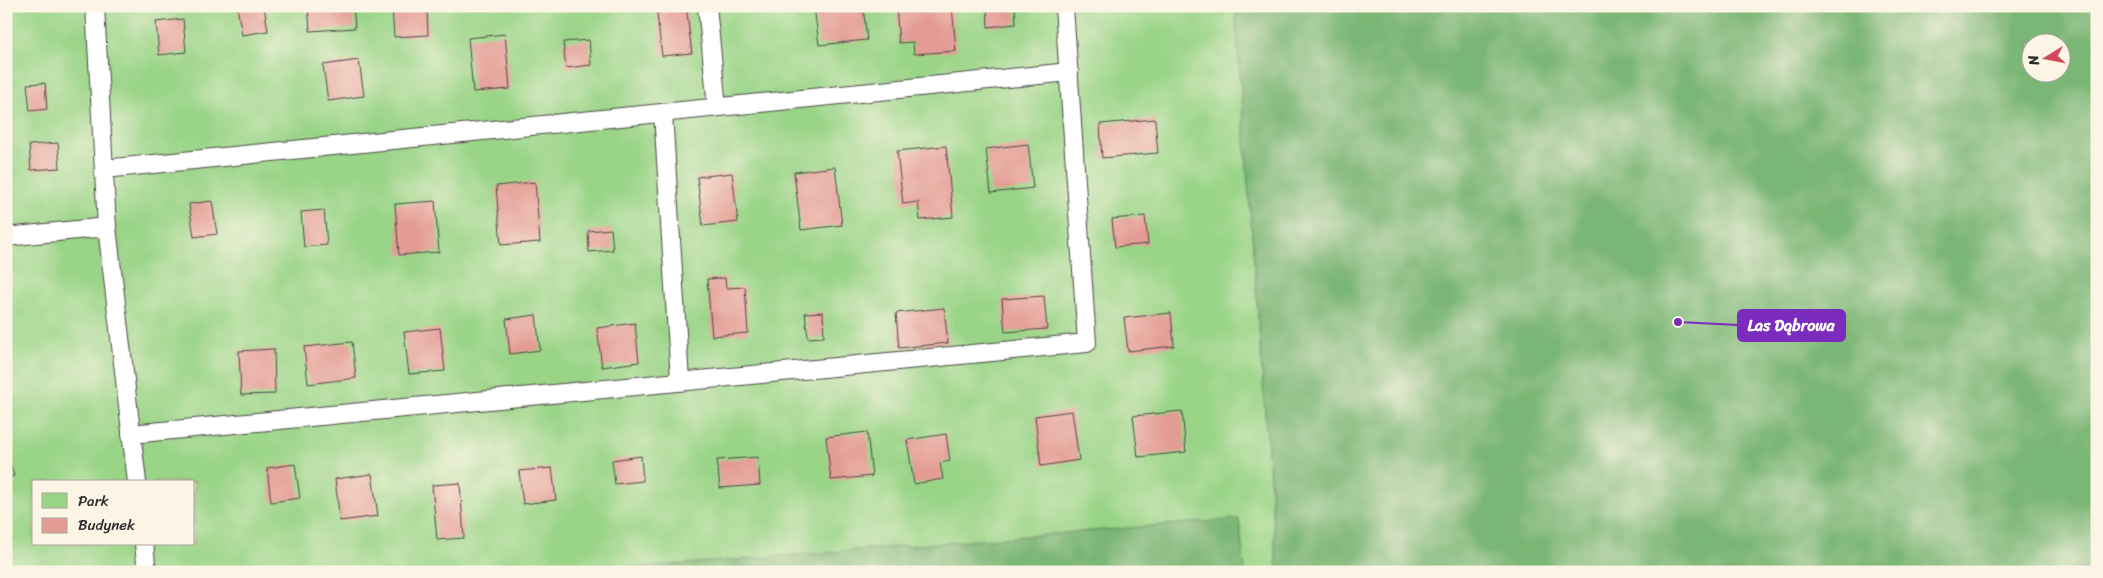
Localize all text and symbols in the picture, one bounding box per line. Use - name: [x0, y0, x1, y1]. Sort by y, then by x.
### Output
- north arrow: [2020, 32, 2070, 82]
- text: N: [2020, 53, 2047, 68]
- callout: Las Dąbrowa: [1738, 310, 1845, 341]
- text: Las Dąbrowa: [1748, 311, 1835, 340]
- legend: [32, 480, 195, 546]
- text: Park: [78, 488, 109, 514]
- text: Budynek: [78, 512, 136, 538]

